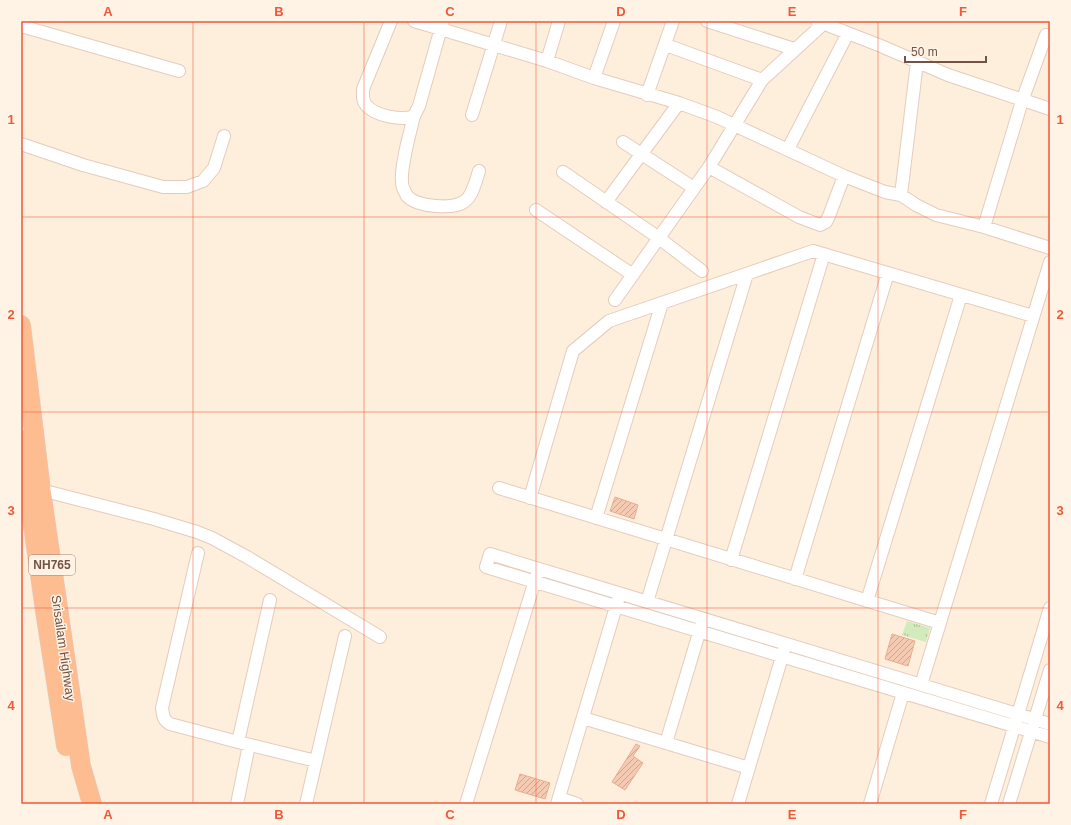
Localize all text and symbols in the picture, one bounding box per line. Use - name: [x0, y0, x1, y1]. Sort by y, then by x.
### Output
- text: A: [103, 4, 113, 19]
- text: B: [274, 4, 284, 19]
- text: C: [445, 4, 455, 19]
- text: D: [616, 4, 626, 19]
- text: E: [788, 4, 797, 19]
- text: F: [959, 4, 967, 19]
- scale bar: [905, 38, 986, 64]
- text: 50 m: [911, 45, 938, 59]
- text: 1: [7, 112, 15, 127]
- text: 1: [1056, 112, 1064, 127]
- text: 2: [7, 307, 15, 322]
- text: 2: [1056, 307, 1064, 322]
- text: 3: [7, 503, 15, 518]
- text: 3: [1056, 503, 1064, 518]
- road number: NH765: [29, 555, 75, 575]
- street label: Srisailam Highway: [49, 594, 78, 703]
- text: 4: [7, 698, 15, 713]
- text: 4: [1056, 698, 1064, 713]
- text: A: [103, 807, 113, 822]
- text: B: [274, 807, 284, 822]
- text: C: [445, 807, 455, 822]
- text: D: [616, 807, 626, 822]
- text: E: [788, 807, 797, 822]
- text: F: [959, 807, 967, 822]

